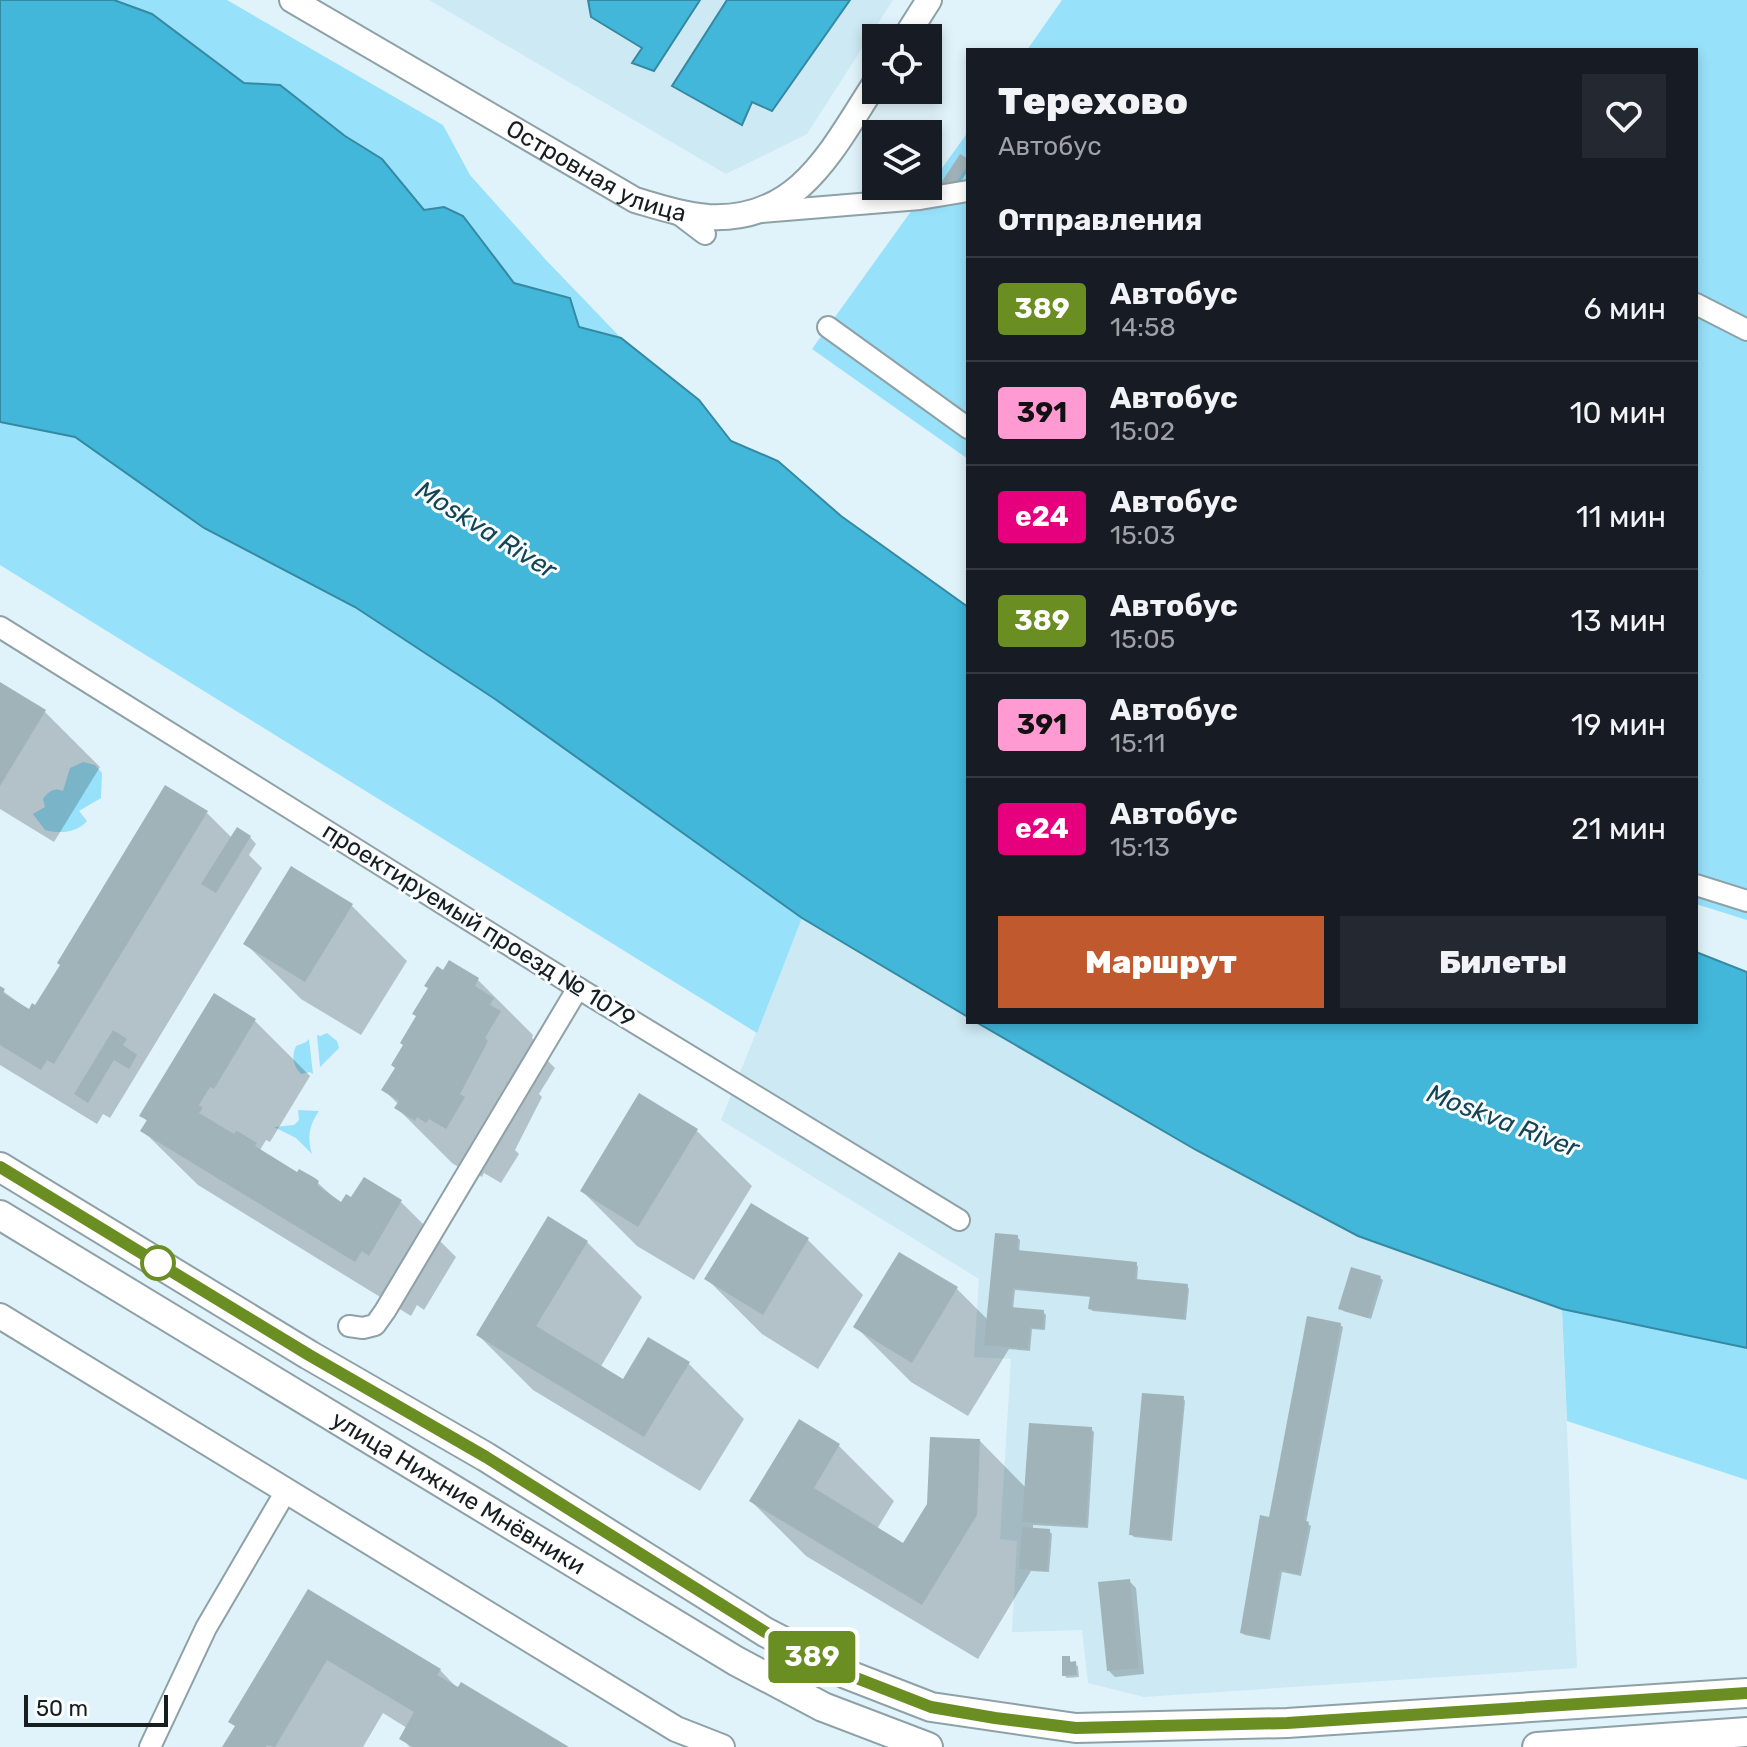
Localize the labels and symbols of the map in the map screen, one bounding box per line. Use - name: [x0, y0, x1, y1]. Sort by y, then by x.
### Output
- street label: Островная улица: [501, 114, 689, 227]
- water label: Moskva River: [410, 474, 563, 586]
- street label: проектируемый проезд № 1079: [318, 817, 640, 1033]
- water label: Moskva River: [1423, 1078, 1584, 1165]
- unlabelled marker: [141, 1246, 175, 1280]
- street label: улица Нижние Мнёвники: [326, 1405, 590, 1580]
- line badge: 389: [766, 1631, 858, 1683]
- scale bar: [24, 1691, 168, 1727]

